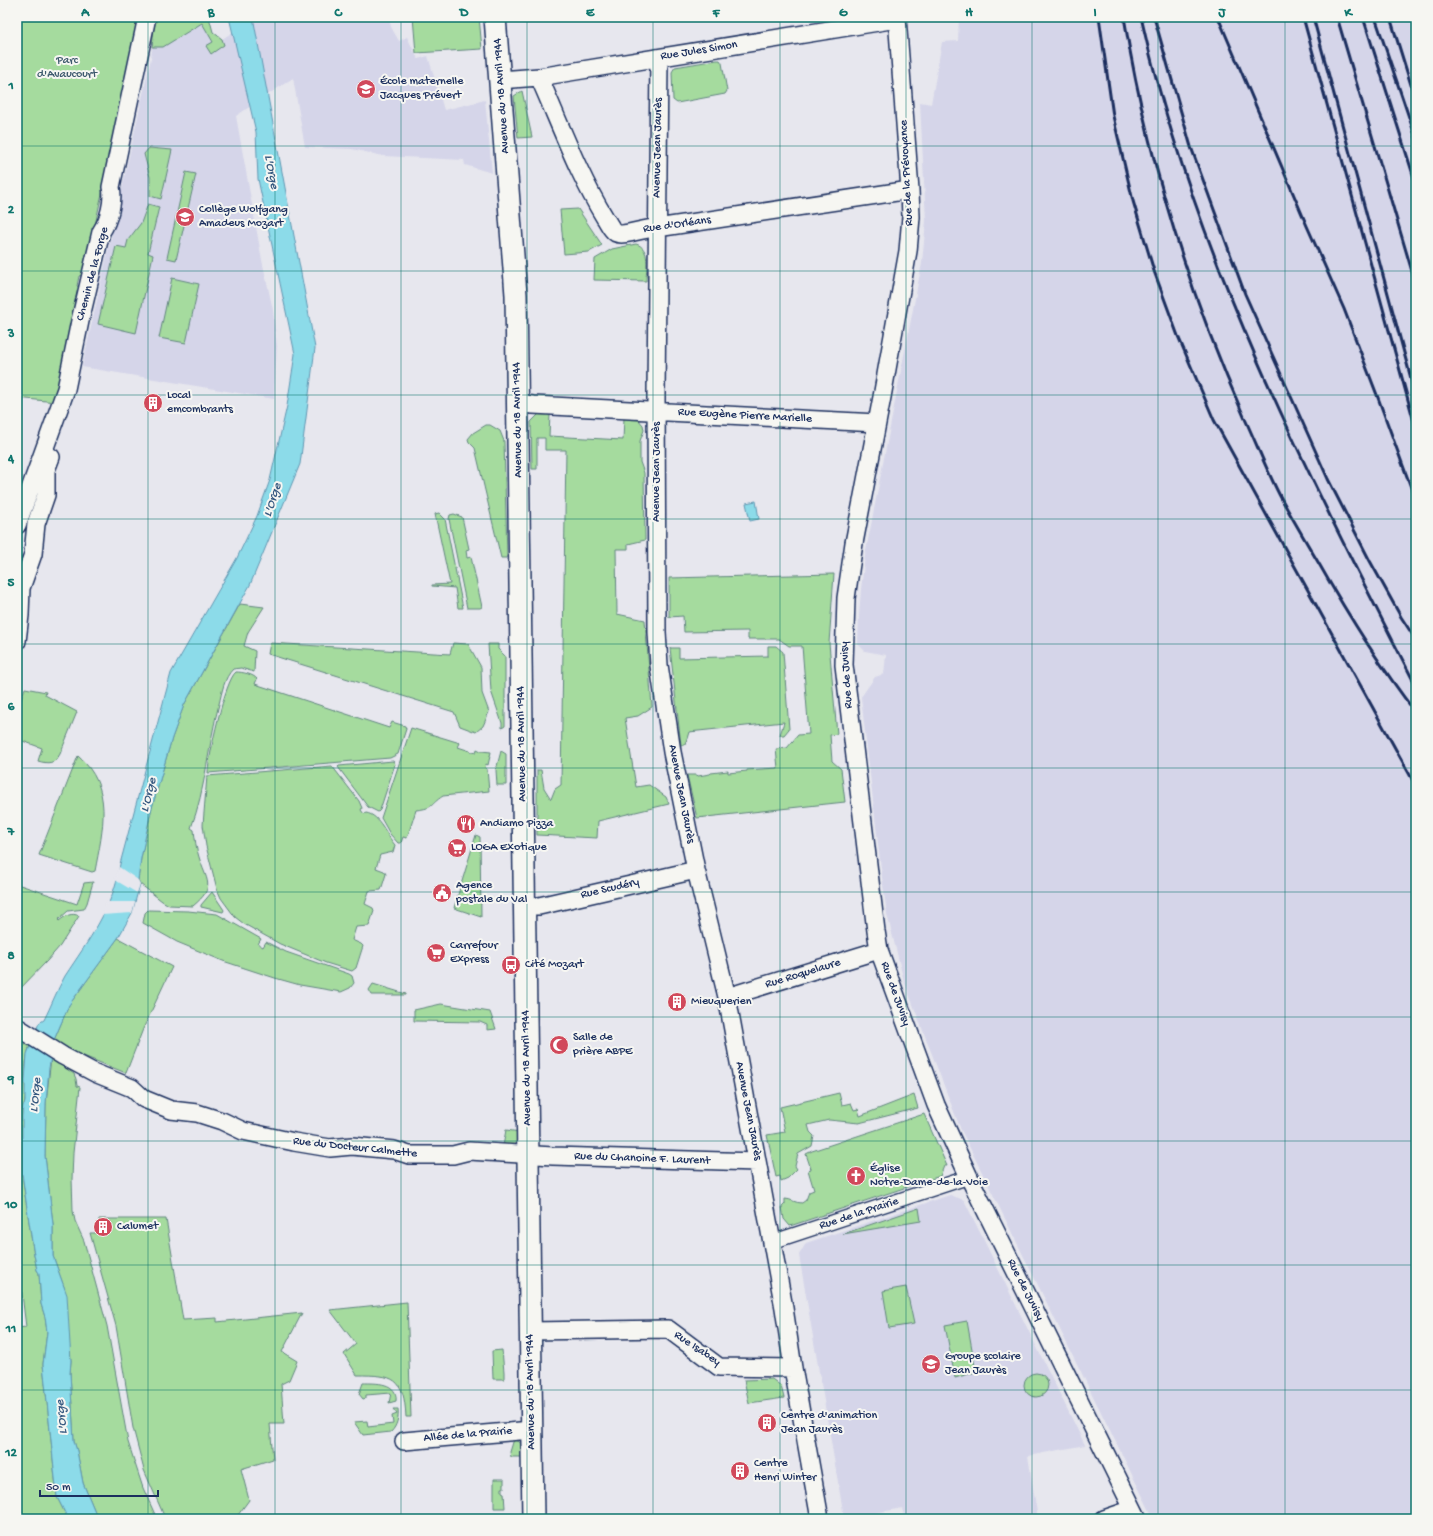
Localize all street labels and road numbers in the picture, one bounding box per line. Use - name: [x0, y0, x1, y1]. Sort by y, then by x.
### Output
- street label: Avenue du 18 Avril 1944: [491, 38, 513, 154]
- street label: Rue Jules Simon: [660, 38, 739, 64]
- street label: Avenue Jean Jaurès: [650, 97, 666, 198]
- street label: Rue de la Prévoyance: [897, 119, 917, 226]
- street label: Rue d'Orléans: [642, 213, 712, 237]
- street label: Chemin de la Forge: [74, 225, 112, 323]
- street label: Avenue du 18 Avril 1944: [510, 362, 526, 478]
- street label: Rue Eugène Pierre Marielle: [678, 405, 813, 427]
- street label: Avenue Jean Jaurès: [650, 421, 664, 522]
- street label: Rue de Juvisy: [838, 641, 856, 709]
- street label: Avenue du 18 Avril 1944: [514, 686, 530, 802]
- street label: Avenue Jean Jaurès: [665, 743, 698, 845]
- street label: Rue Scudéry: [579, 875, 641, 903]
- street label: Rue Roquelaure: [764, 956, 843, 992]
- street label: Rue de Juvisy: [877, 960, 913, 1028]
- street label: Avenue du 18 Avril 1944: [519, 1010, 535, 1126]
- street label: Avenue Jean Jaurès: [732, 1060, 765, 1162]
- street label: Rue du Docteur Calmette: [292, 1135, 419, 1162]
- street label: Rue du Chanoine F. Laurent: [574, 1150, 711, 1168]
- street label: Rue de la Prairie: [818, 1194, 901, 1233]
- street label: Rue de Juvisy: [1004, 1257, 1047, 1323]
- street label: Rue Isabey: [671, 1328, 723, 1370]
- street label: Avenue du 18 Avril 1944: [523, 1334, 539, 1450]
- street label: Allée de la Prairie: [423, 1424, 514, 1446]

